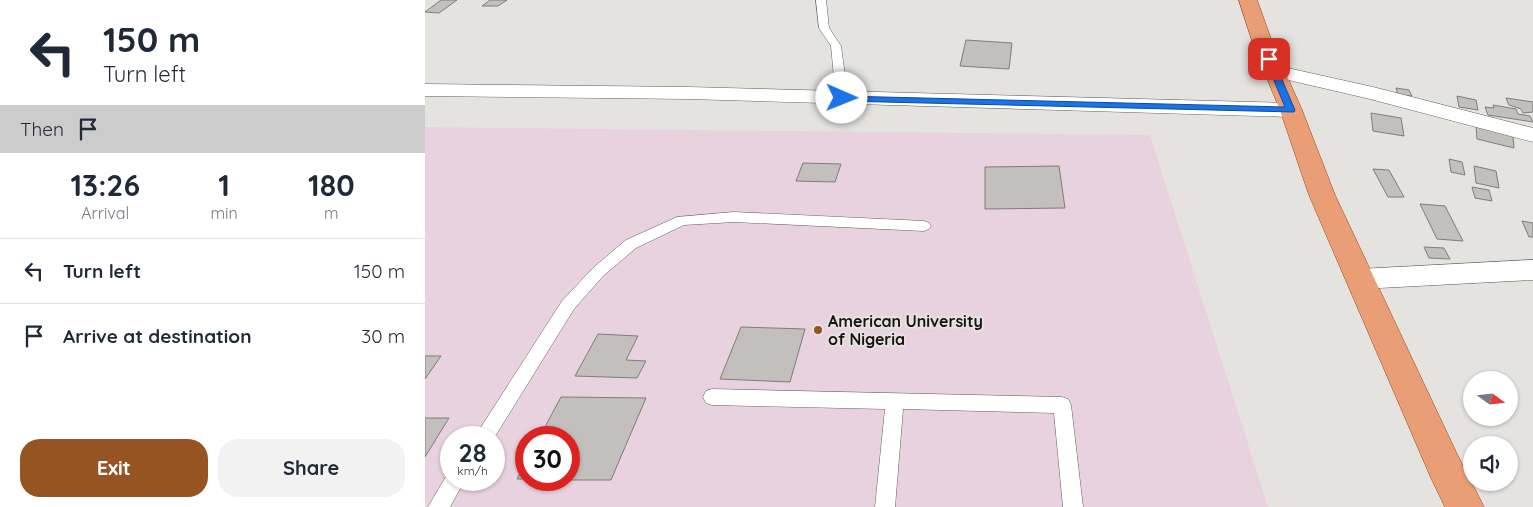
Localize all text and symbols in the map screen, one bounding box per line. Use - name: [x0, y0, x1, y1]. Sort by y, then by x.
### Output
- text: 150 m: [103, 17, 200, 61]
- icon: left: [20, 20, 85, 85]
- pin: [1248, 38, 1290, 80]
- icon: arrive: [1255, 45, 1283, 73]
- text: Turn left: [103, 60, 186, 88]
- position arrow: [815, 71, 867, 123]
- icon: arrive: [74, 115, 102, 143]
- text: Then: [20, 117, 64, 141]
- text: 13:26: [70, 166, 140, 204]
- text: 1: [218, 166, 230, 204]
- text: 180: [308, 166, 355, 204]
- text: Arrival: [81, 203, 129, 223]
- text: min: [210, 203, 238, 223]
- text: m: [324, 203, 339, 223]
- icon: left: [20, 257, 48, 285]
- text: Turn left: [63, 259, 141, 283]
- text: 150 m: [354, 259, 405, 283]
- place label: American University of Nigeria: [828, 311, 983, 349]
- icon: arrive: [20, 322, 48, 350]
- text: Arrive at destination: [63, 324, 252, 348]
- text: 30 m: [361, 324, 405, 348]
- marker: American University of Nigeria: [812, 324, 824, 336]
- north arrow: [1463, 371, 1517, 426]
- map controls: [1463, 371, 1518, 491]
- speed limit sign: 30: [515, 426, 580, 491]
- button: sound: [1463, 436, 1518, 491]
- text: 28: [459, 437, 486, 468]
- button: Exit: [20, 439, 208, 497]
- button: Share: [218, 439, 405, 497]
- text: km/h: [457, 463, 488, 478]

